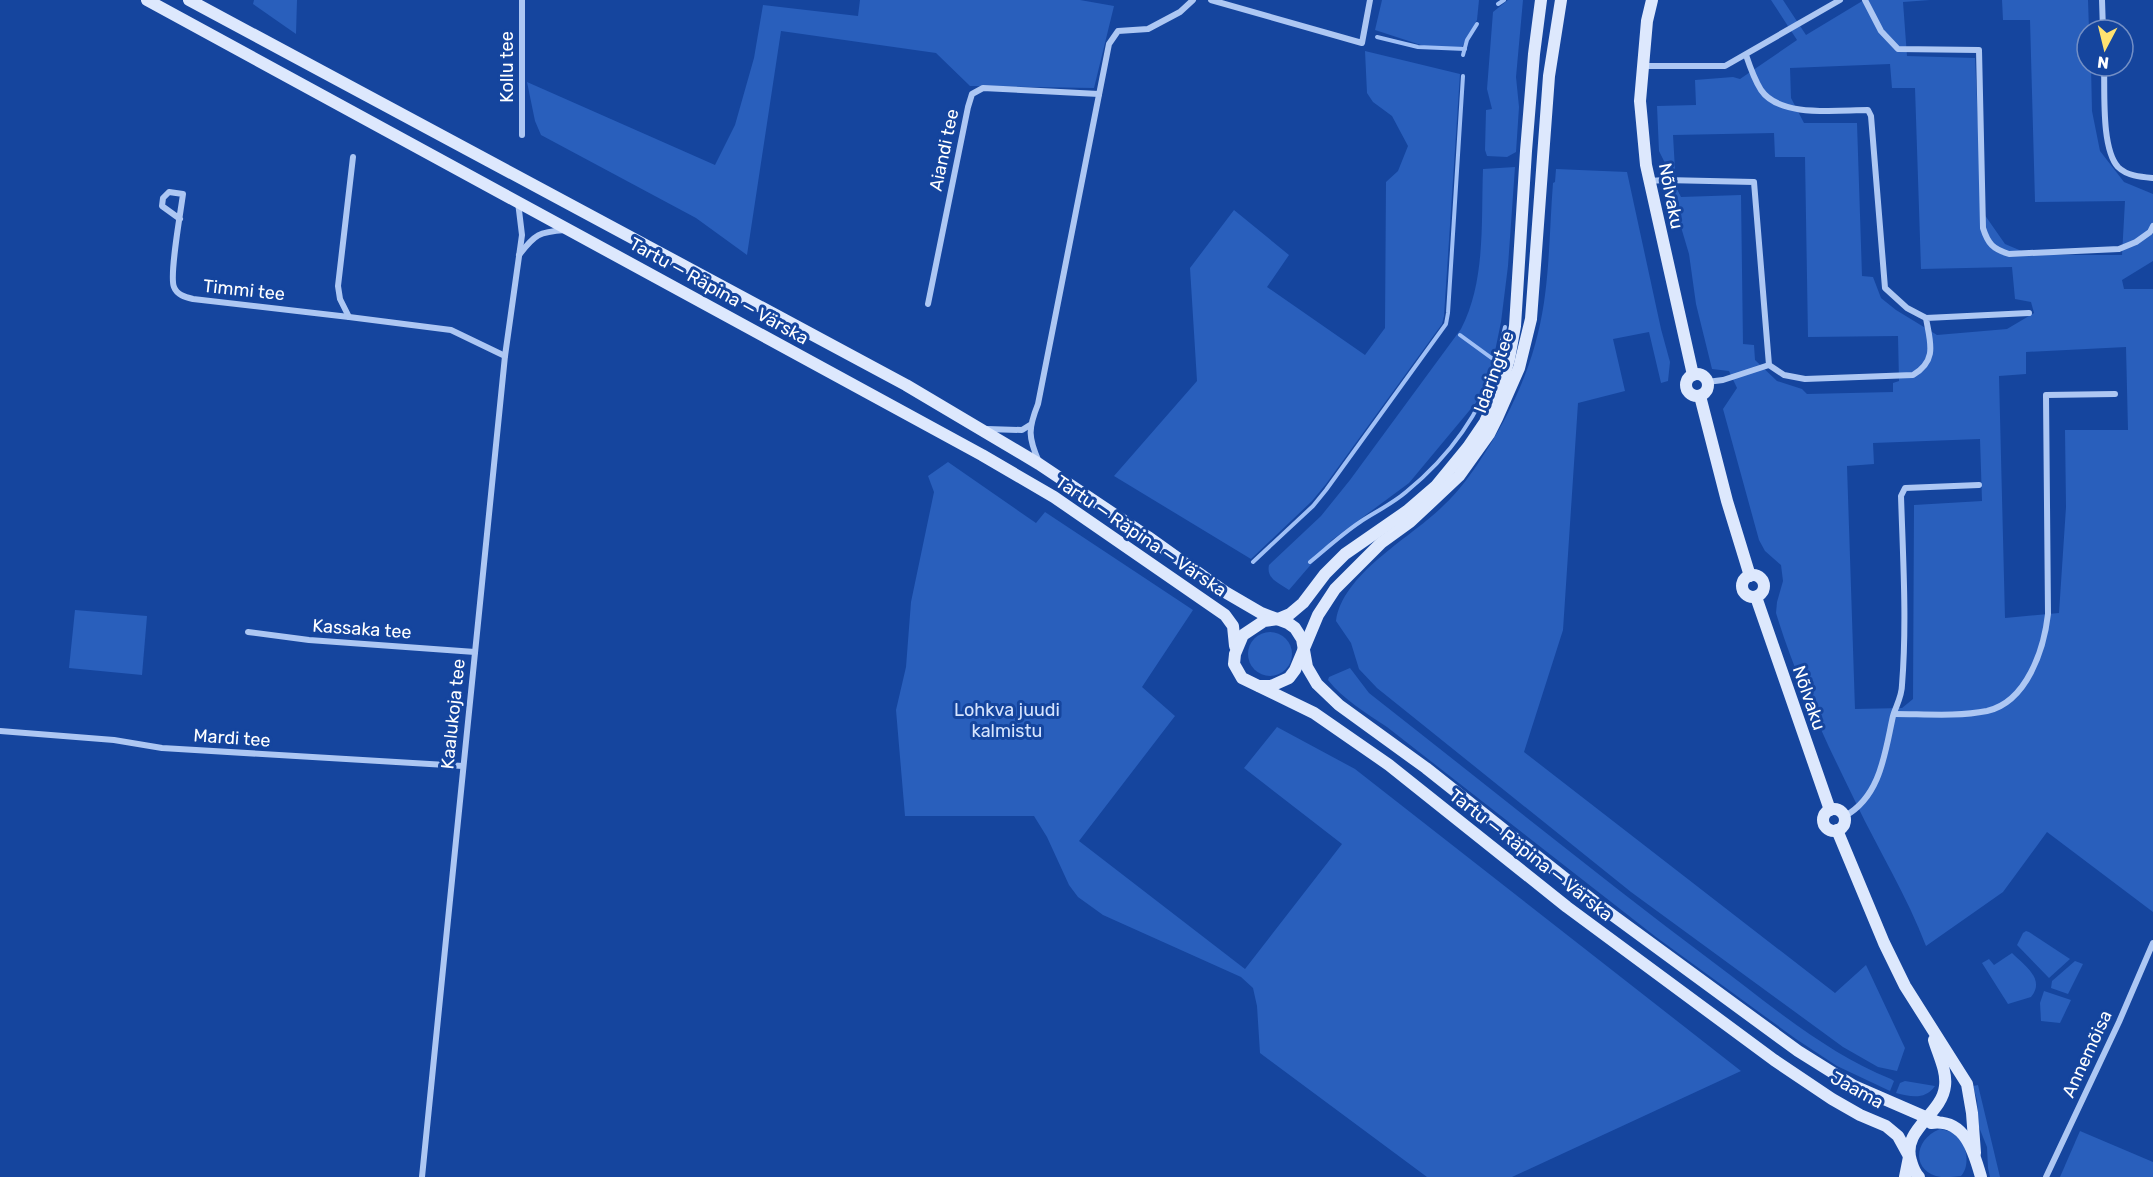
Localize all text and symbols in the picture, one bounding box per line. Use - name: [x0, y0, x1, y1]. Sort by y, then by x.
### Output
- north arrow: [2075, 18, 2135, 78]
- street label: Kollu tee: [496, 31, 518, 103]
- text: N: [2096, 52, 2110, 73]
- street label: Aiandi tee: [925, 107, 963, 193]
- street label: Nõlvaku: [1654, 161, 1688, 231]
- street label: Tartu — Räpina — Värska: [626, 233, 812, 349]
- street label: Timmi tee: [202, 275, 286, 305]
- street label: Idaringtee: [1469, 328, 1519, 416]
- street label: Tartu — Räpina — Värska: [1051, 471, 1231, 601]
- street label: Kassaka tee: [312, 615, 412, 643]
- street label: Kaalukoja tee: [436, 658, 470, 770]
- street label: Nõlvaku: [1788, 663, 1830, 733]
- park label: Lohkva juudi kalmistu: [954, 699, 1060, 742]
- street label: Mardi tee: [193, 724, 271, 752]
- street label: Tartu — Räpina — Värska: [1445, 784, 1617, 926]
- street label: Annemõisa: [2057, 1007, 2117, 1101]
- street label: Jaama: [1827, 1067, 1887, 1113]

